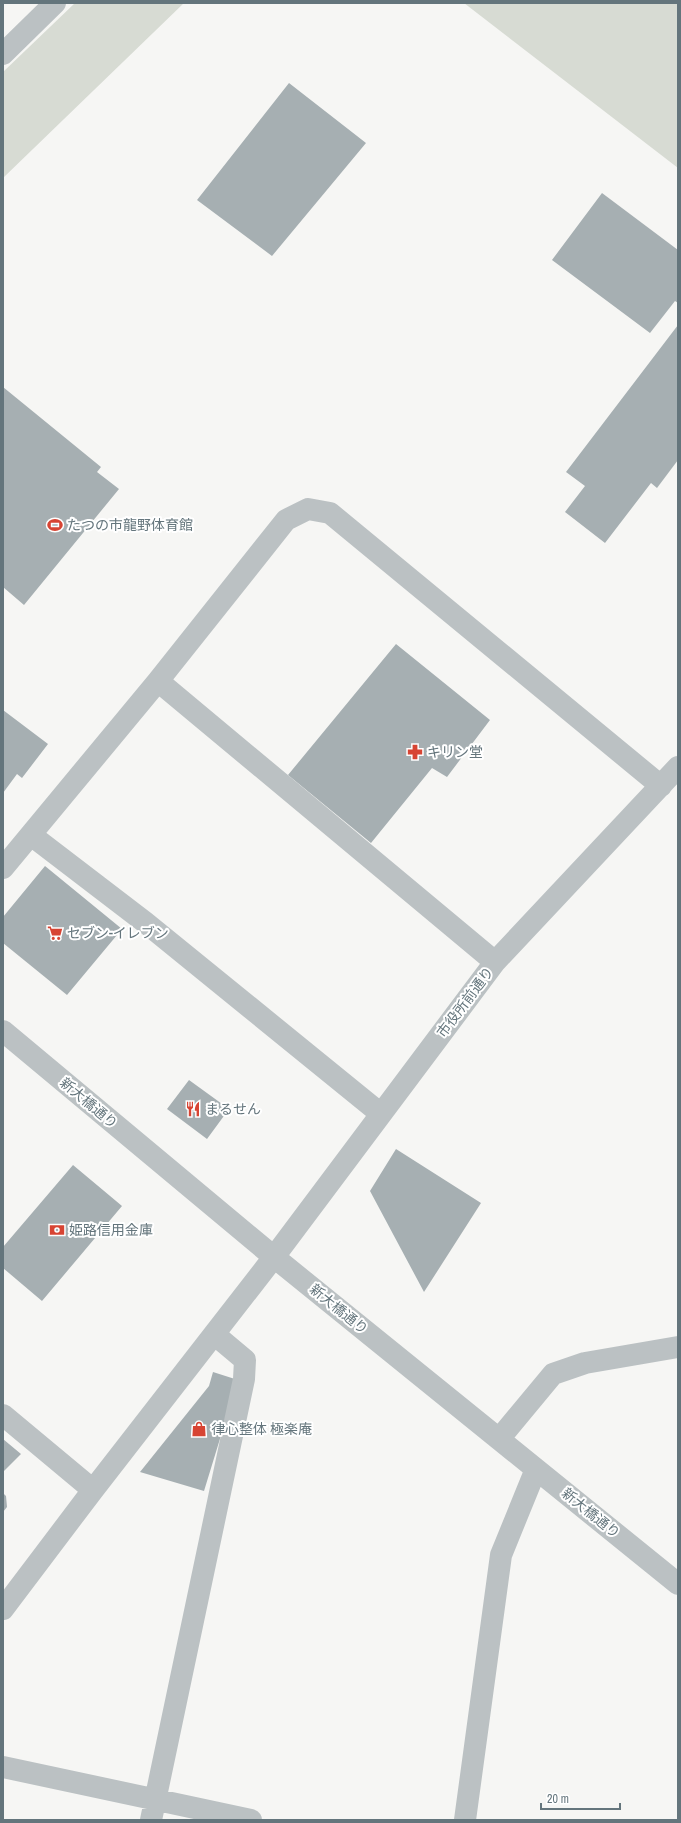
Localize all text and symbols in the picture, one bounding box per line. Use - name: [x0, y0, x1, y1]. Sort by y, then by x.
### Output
- sports icon: たつの市龍野体育館: [46, 516, 64, 534]
- place label: たつの市龍野体育館: [67, 516, 193, 534]
- pharmacy icon: キリン堂: [406, 743, 424, 761]
- place label: キリン堂: [427, 743, 483, 761]
- supermarket icon: セブン-イレブン: [46, 924, 64, 942]
- place label: セブン-イレブン: [67, 924, 169, 942]
- street label: 市役所前通り: [433, 963, 497, 1041]
- street label: 新大橋通り: [56, 1074, 122, 1132]
- restaurant icon: まるせん: [184, 1100, 202, 1118]
- place label: まるせん: [205, 1100, 261, 1118]
- bank icon: 姫路信用金庫: [48, 1221, 66, 1239]
- place label: 姫路信用金庫: [69, 1221, 153, 1239]
- street label: 新大橋通り: [306, 1280, 372, 1338]
- shop icon: 律心整体 極楽庵: [190, 1420, 208, 1438]
- place label: 律心整体 極楽庵: [211, 1420, 312, 1438]
- street label: 新大橋通り: [558, 1484, 624, 1542]
- scale bar: [541, 1785, 620, 1811]
- text: 20 m: [547, 1791, 569, 1807]

